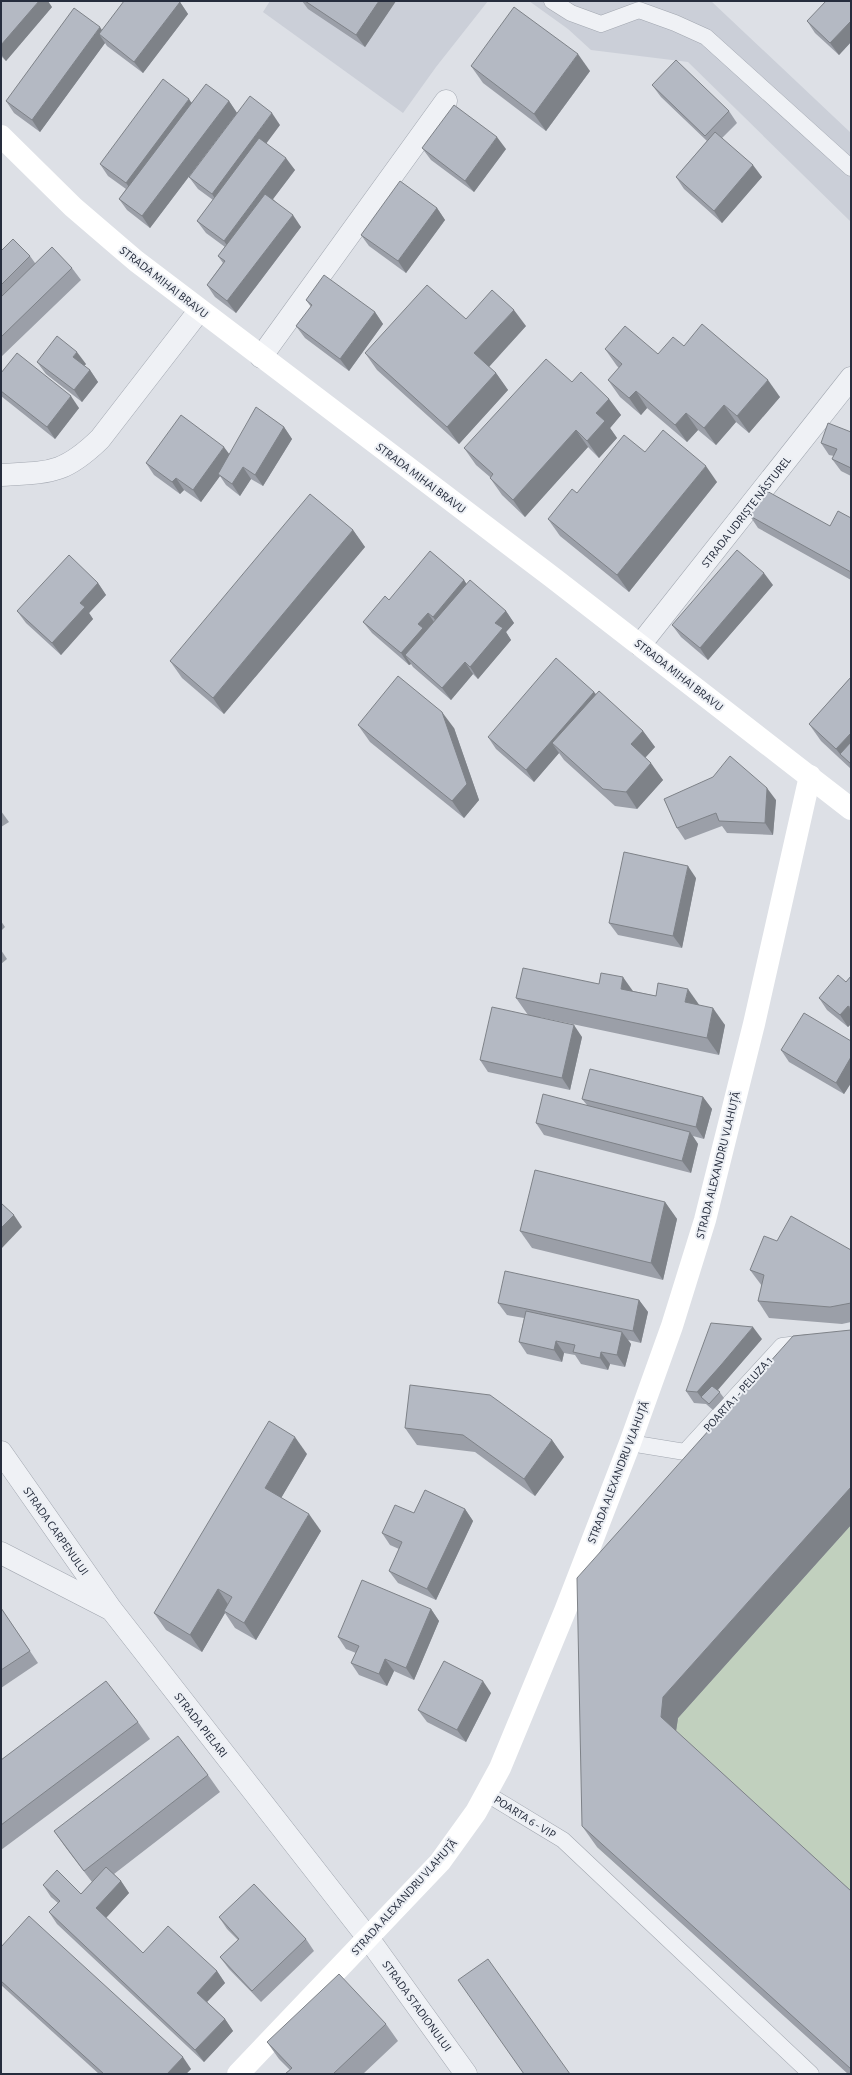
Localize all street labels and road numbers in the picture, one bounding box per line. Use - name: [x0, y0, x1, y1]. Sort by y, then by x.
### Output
- street label: STRADA MIHAI BRAVU: [118, 244, 210, 320]
- street label: STRADA MIHAI BRAVU: [374, 441, 468, 515]
- street label: STRADA UDRIȘTE NĂSTUREL: [698, 454, 795, 571]
- street label: STRADA MIHAI BRAVU: [633, 637, 725, 713]
- street label: STRADA ALEXANDRU VLAHUȚĂ: [693, 1090, 744, 1241]
- street label: POARTA 1 - PELUZA 1: [701, 1354, 775, 1434]
- street label: STRADA ALEXANDRU VLAHUȚĂ: [584, 1399, 653, 1546]
- street label: STRADA CARPENULUI: [21, 1485, 91, 1577]
- street label: STRADA PIELARI: [172, 1690, 230, 1760]
- street label: POARTA 6 - VIP: [492, 1793, 558, 1841]
- street label: STRADA ALEXANDRU VLAHUȚĂ: [348, 1836, 461, 1959]
- street label: STRADA STADIONULUI: [380, 1958, 454, 2054]

